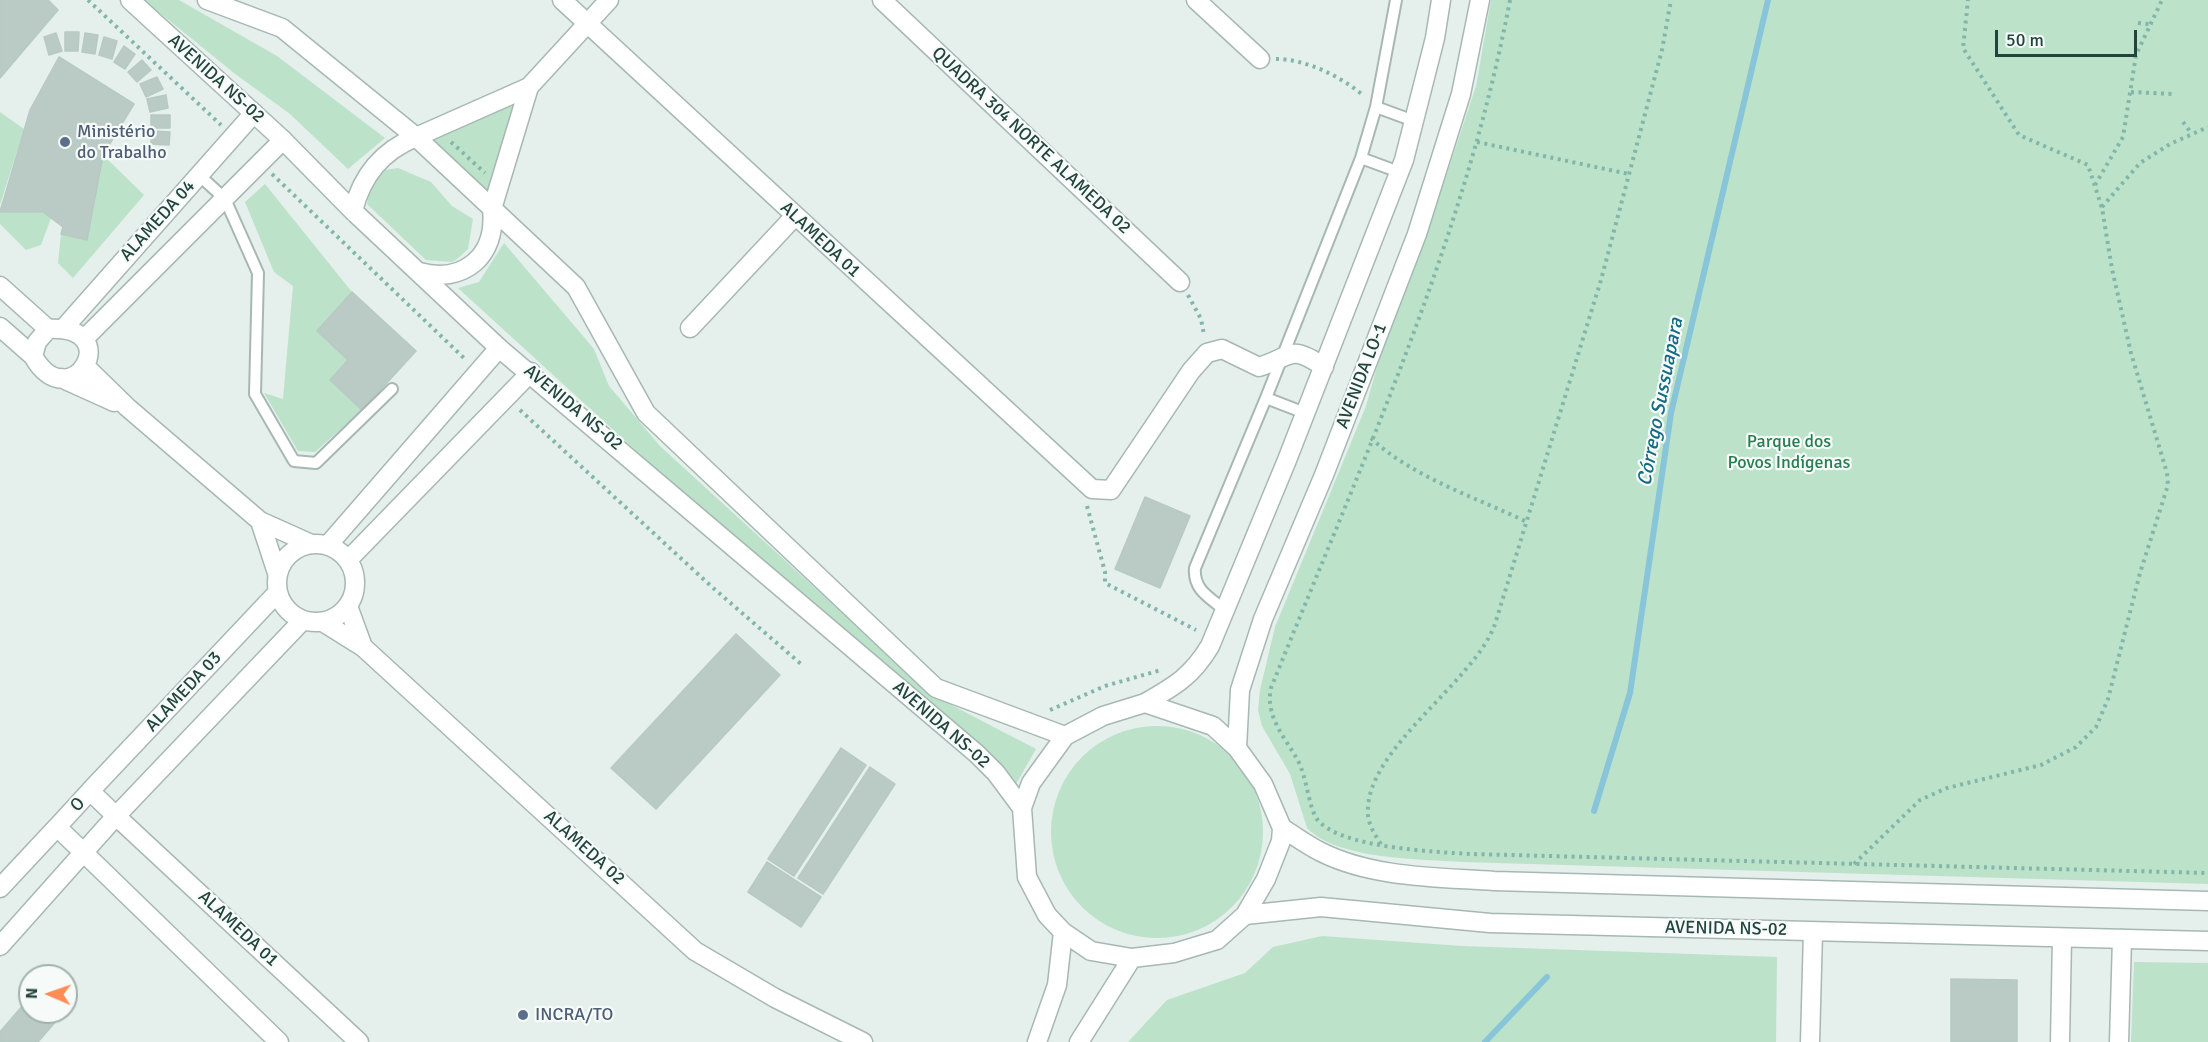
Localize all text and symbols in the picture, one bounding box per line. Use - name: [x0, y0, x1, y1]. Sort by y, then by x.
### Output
- scale bar: [1998, 18, 2140, 56]
- text: 50 m: [2006, 29, 2044, 51]
- street label: AVENIDA NS-02: [163, 30, 269, 128]
- street label: QUADRA 304 NORTE ALAMEDA 02: [927, 43, 1135, 239]
- place label: Ministério do Trabalho: [77, 121, 167, 164]
- marker: Ministério do Trabalho: [58, 135, 72, 149]
- street label: ALAMEDA 04: [116, 176, 200, 266]
- street label: ALAMEDA 01: [775, 197, 865, 283]
- water label: Córrego Sussuapara: [1633, 316, 1689, 488]
- street label: AVENIDA LO-1: [1332, 320, 1392, 432]
- street label: AVENIDA NS-02: [519, 360, 627, 456]
- park label: Parque dos Povos Indígenas: [1728, 431, 1850, 474]
- street label: ALAMEDA 03: [141, 647, 227, 737]
- street label: AVENIDA NS-02: [888, 677, 994, 773]
- street label: O: [66, 793, 90, 817]
- street label: ALAMEDA 02: [539, 806, 629, 890]
- street label: ALAMEDA 01: [193, 886, 283, 972]
- street label: AVENIDA NS-02: [1665, 917, 1787, 941]
- north arrow: [18, 964, 78, 1024]
- text: N: [22, 988, 42, 999]
- place label: INCRA/TO: [535, 1004, 613, 1026]
- marker: INCRA/TO: [516, 1008, 530, 1022]

